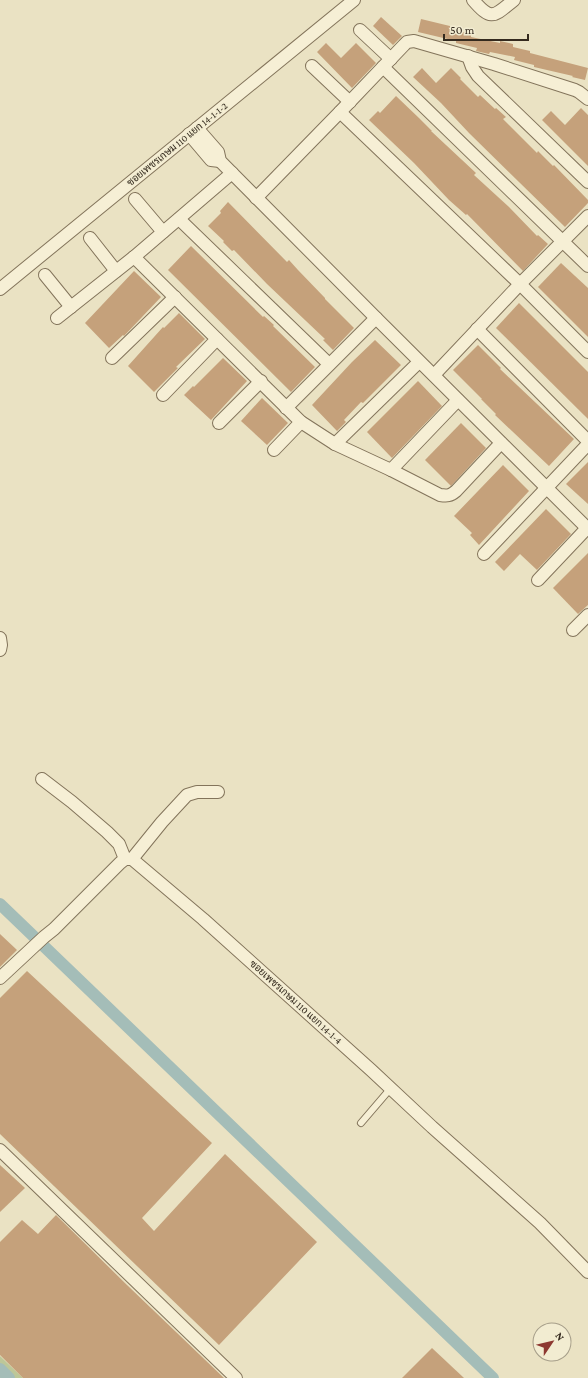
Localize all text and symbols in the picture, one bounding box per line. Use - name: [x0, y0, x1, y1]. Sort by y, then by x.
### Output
- scale bar: [444, 16, 528, 42]
- text: 50 m: [450, 23, 475, 37]
- street label: ซอยเพชรเกษม 110 แยก 14-1-1-2: [124, 100, 230, 188]
- street label: ซอยเพชรเกษม 110 แยก 14-1-4: [248, 958, 344, 1046]
- north arrow: [532, 1322, 572, 1362]
- text: N: [553, 1330, 568, 1343]

